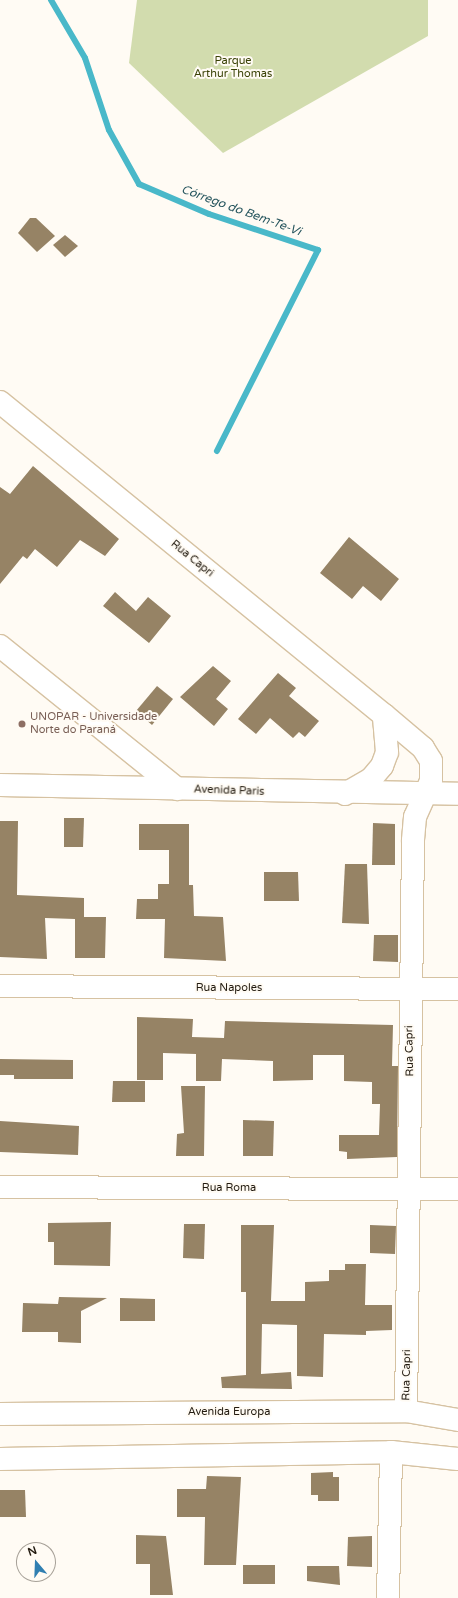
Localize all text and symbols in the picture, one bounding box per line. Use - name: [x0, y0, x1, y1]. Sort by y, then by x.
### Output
- park label: Parque Arthur Thomas: [194, 55, 272, 81]
- water label: Córrego do Bem-Te-Vi: [179, 183, 303, 239]
- street label: Rua Capri: [168, 538, 216, 580]
- place label: UNOPAR - Universidade Norte do Paraná: [30, 711, 157, 737]
- marker: UNOPAR - Universidade Norte do Paraná: [17, 719, 27, 729]
- street label: Avenida Paris: [193, 783, 265, 799]
- street label: Rua Napoles: [196, 981, 262, 995]
- street label: Rua Capri: [403, 1025, 417, 1077]
- street label: Rua Roma: [202, 1181, 256, 1195]
- street label: Rua Capri: [400, 1349, 414, 1401]
- street label: Avenida Europa: [188, 1405, 270, 1419]
- north arrow: [16, 1542, 56, 1582]
- text: N: [26, 1544, 39, 1559]

